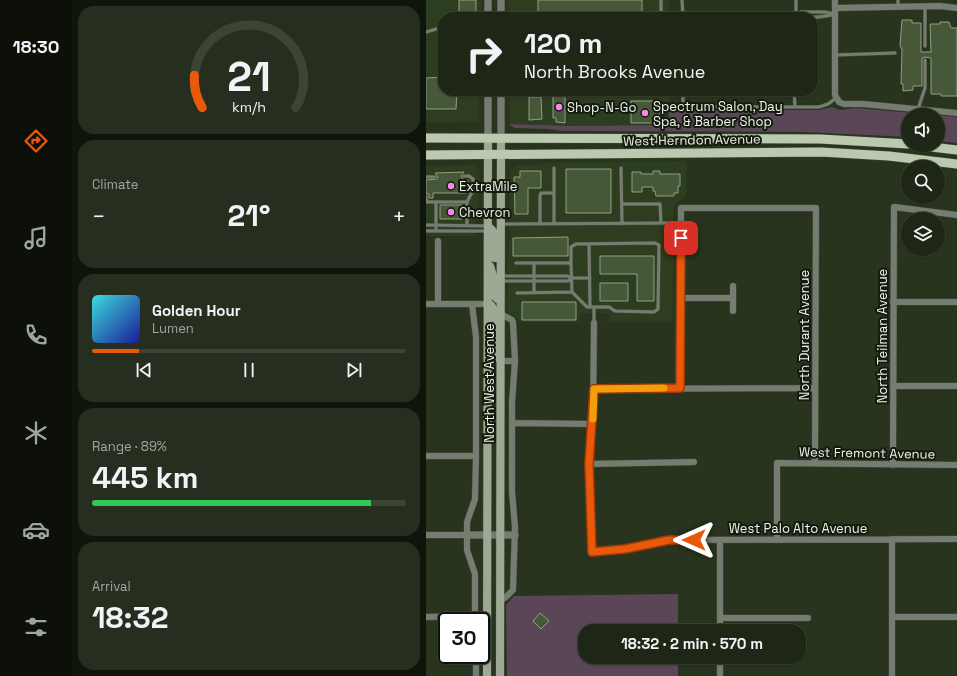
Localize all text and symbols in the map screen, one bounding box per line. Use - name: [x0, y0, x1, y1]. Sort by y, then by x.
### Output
- text: 120 m: [524, 25, 602, 61]
- icon: right: [458, 28, 510, 80]
- text: 18:30: [13, 35, 59, 58]
- text: 21: [227, 50, 271, 103]
- text: North Brooks Avenue: [524, 60, 705, 83]
- text: km/h: [232, 98, 266, 116]
- place label: Spectrum Salon, Day Spa, & Barber Shop: [653, 98, 783, 130]
- place label: Shop-N-Go: [567, 99, 636, 116]
- marker: Shop-N-Go: [554, 102, 564, 112]
- marker: Spectrum Salon, Day Spa, & Barber Shop: [640, 108, 650, 118]
- map controls: [901, 108, 945, 256]
- button: sound: [901, 108, 945, 152]
- icon: directions: [22, 127, 50, 155]
- street label: West Herndon Avenue: [623, 130, 761, 150]
- button: search: [901, 160, 945, 204]
- text: Climate: [92, 176, 138, 193]
- place label: ExtraMile: [459, 178, 517, 195]
- marker: ExtraMile: [446, 181, 456, 191]
- text: 21°: [227, 196, 271, 235]
- text: −: [92, 202, 106, 230]
- text: +: [392, 202, 406, 230]
- place label: Chevron: [459, 204, 510, 221]
- marker: Chevron: [446, 207, 456, 217]
- button: layers: [901, 212, 945, 256]
- pin: [664, 221, 698, 255]
- icon: music: [22, 224, 50, 252]
- icon: arrive: [670, 227, 692, 249]
- street label: North Teilman Avenue: [874, 269, 891, 403]
- street label: North Durant Avenue: [796, 270, 813, 400]
- text: Golden Hour: [152, 301, 241, 320]
- text: Lumen: [152, 320, 194, 337]
- icon: phone: [22, 321, 50, 349]
- street label: North West Avenue: [481, 323, 498, 443]
- icon: previous: [133, 359, 155, 381]
- icon: pause: [238, 359, 260, 381]
- icon: next: [343, 359, 365, 381]
- icon: climate: [22, 419, 50, 447]
- text: Range · 89%: [92, 438, 167, 455]
- street label: West Fremont Avenue: [799, 443, 935, 463]
- text: 445 km: [92, 458, 198, 497]
- icon: car: [22, 516, 50, 544]
- position arrow: [673, 519, 715, 561]
- street label: West Palo Alto Avenue: [729, 520, 867, 537]
- text: Arrival: [92, 578, 131, 595]
- text: 18:32: [92, 598, 169, 637]
- speed limit sign: 30: [438, 612, 490, 664]
- icon: filters: [22, 613, 50, 641]
- text: 18:32 · 2 min · 570 m: [621, 634, 763, 653]

